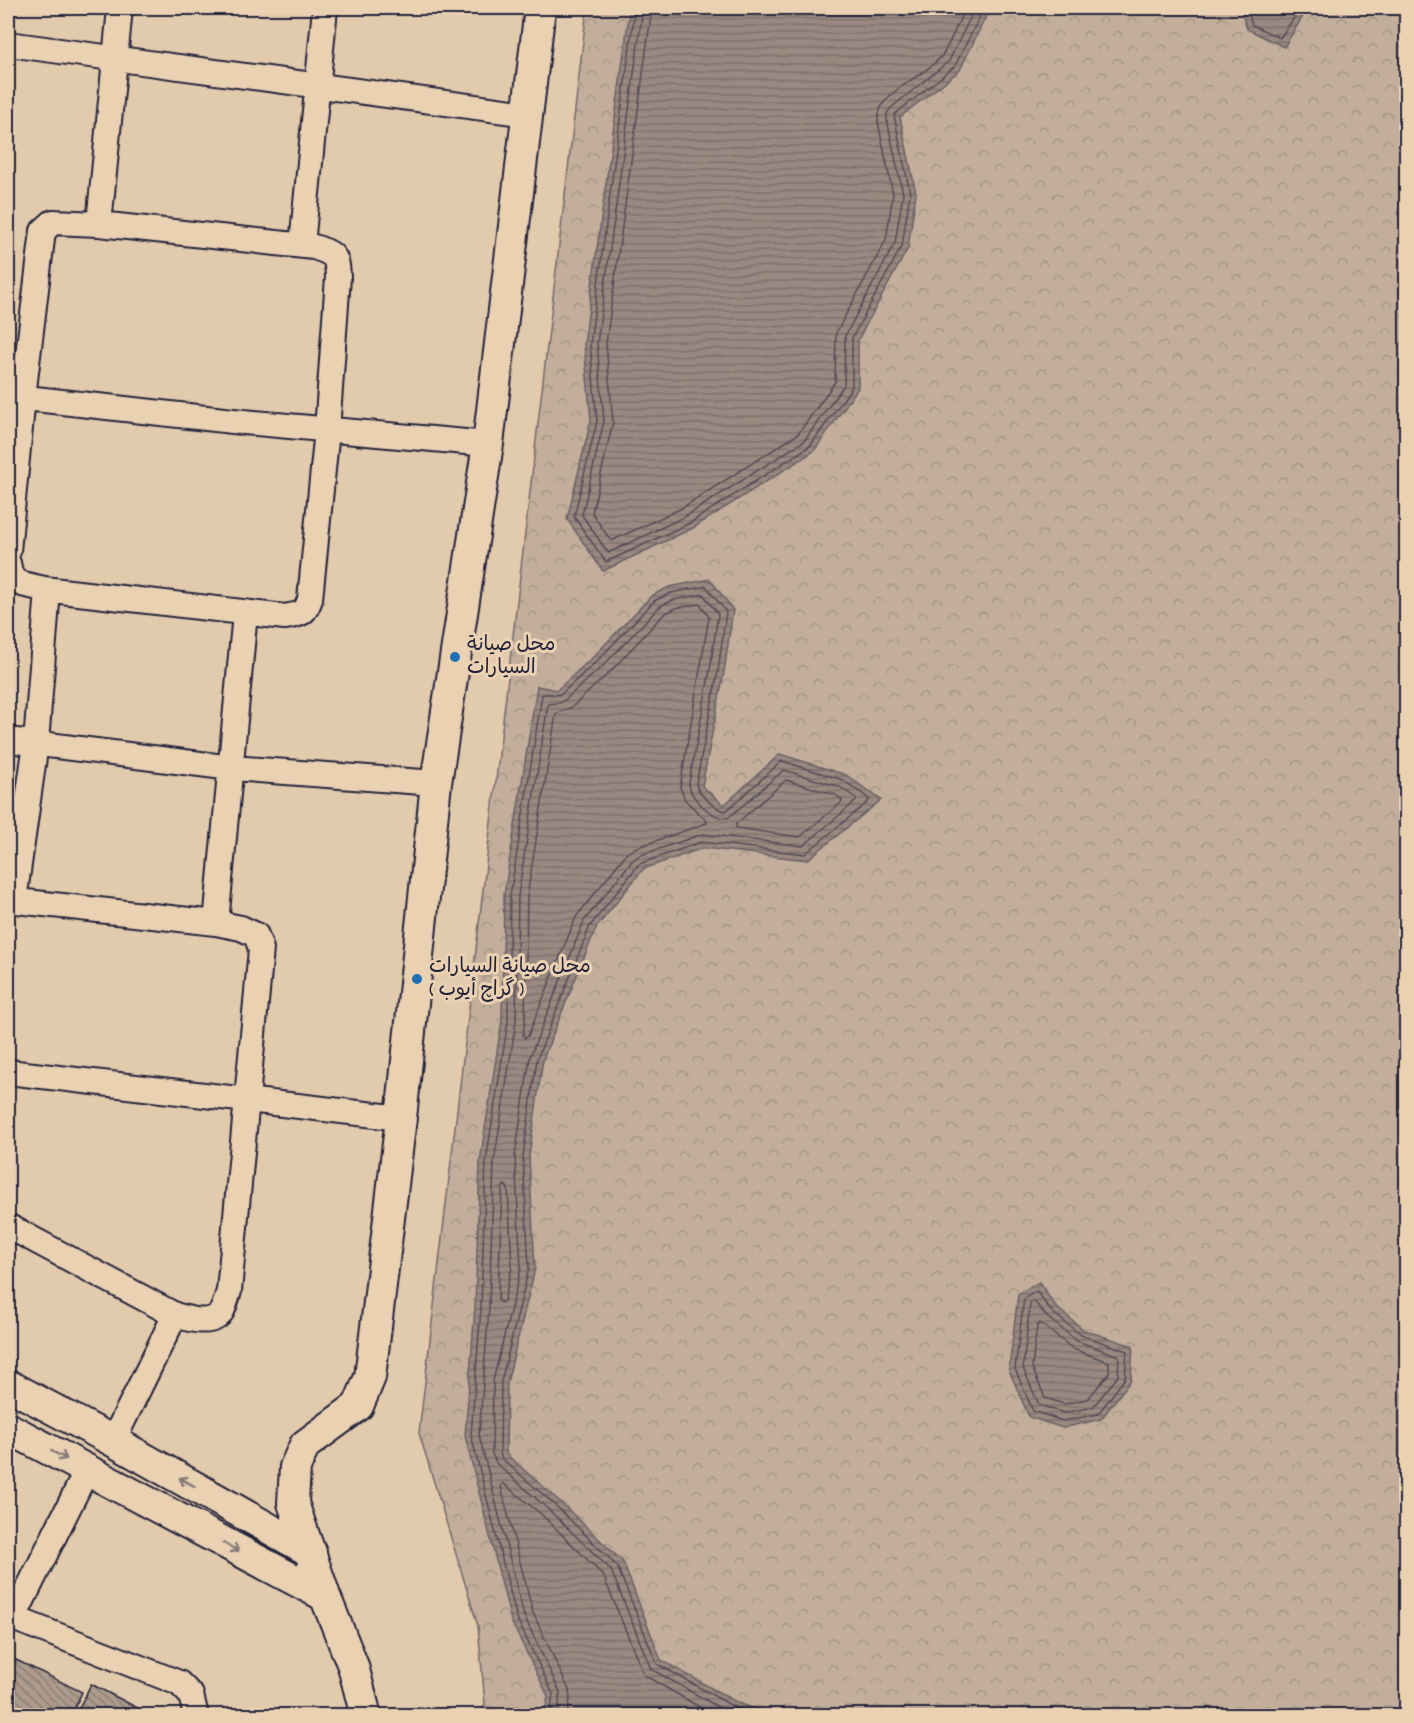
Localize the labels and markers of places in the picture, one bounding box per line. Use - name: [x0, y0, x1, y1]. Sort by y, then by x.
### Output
- place label: محل صيانة السيارات: [467, 632, 555, 683]
- marker: محل صيانة السيارات: [448, 650, 462, 664]
- place label: محل صيانة السيارات ( گراچ أيوب ): [429, 954, 591, 1005]
- marker: محل صيانة السيارات ( گراچ أيوب ): [410, 972, 424, 986]

